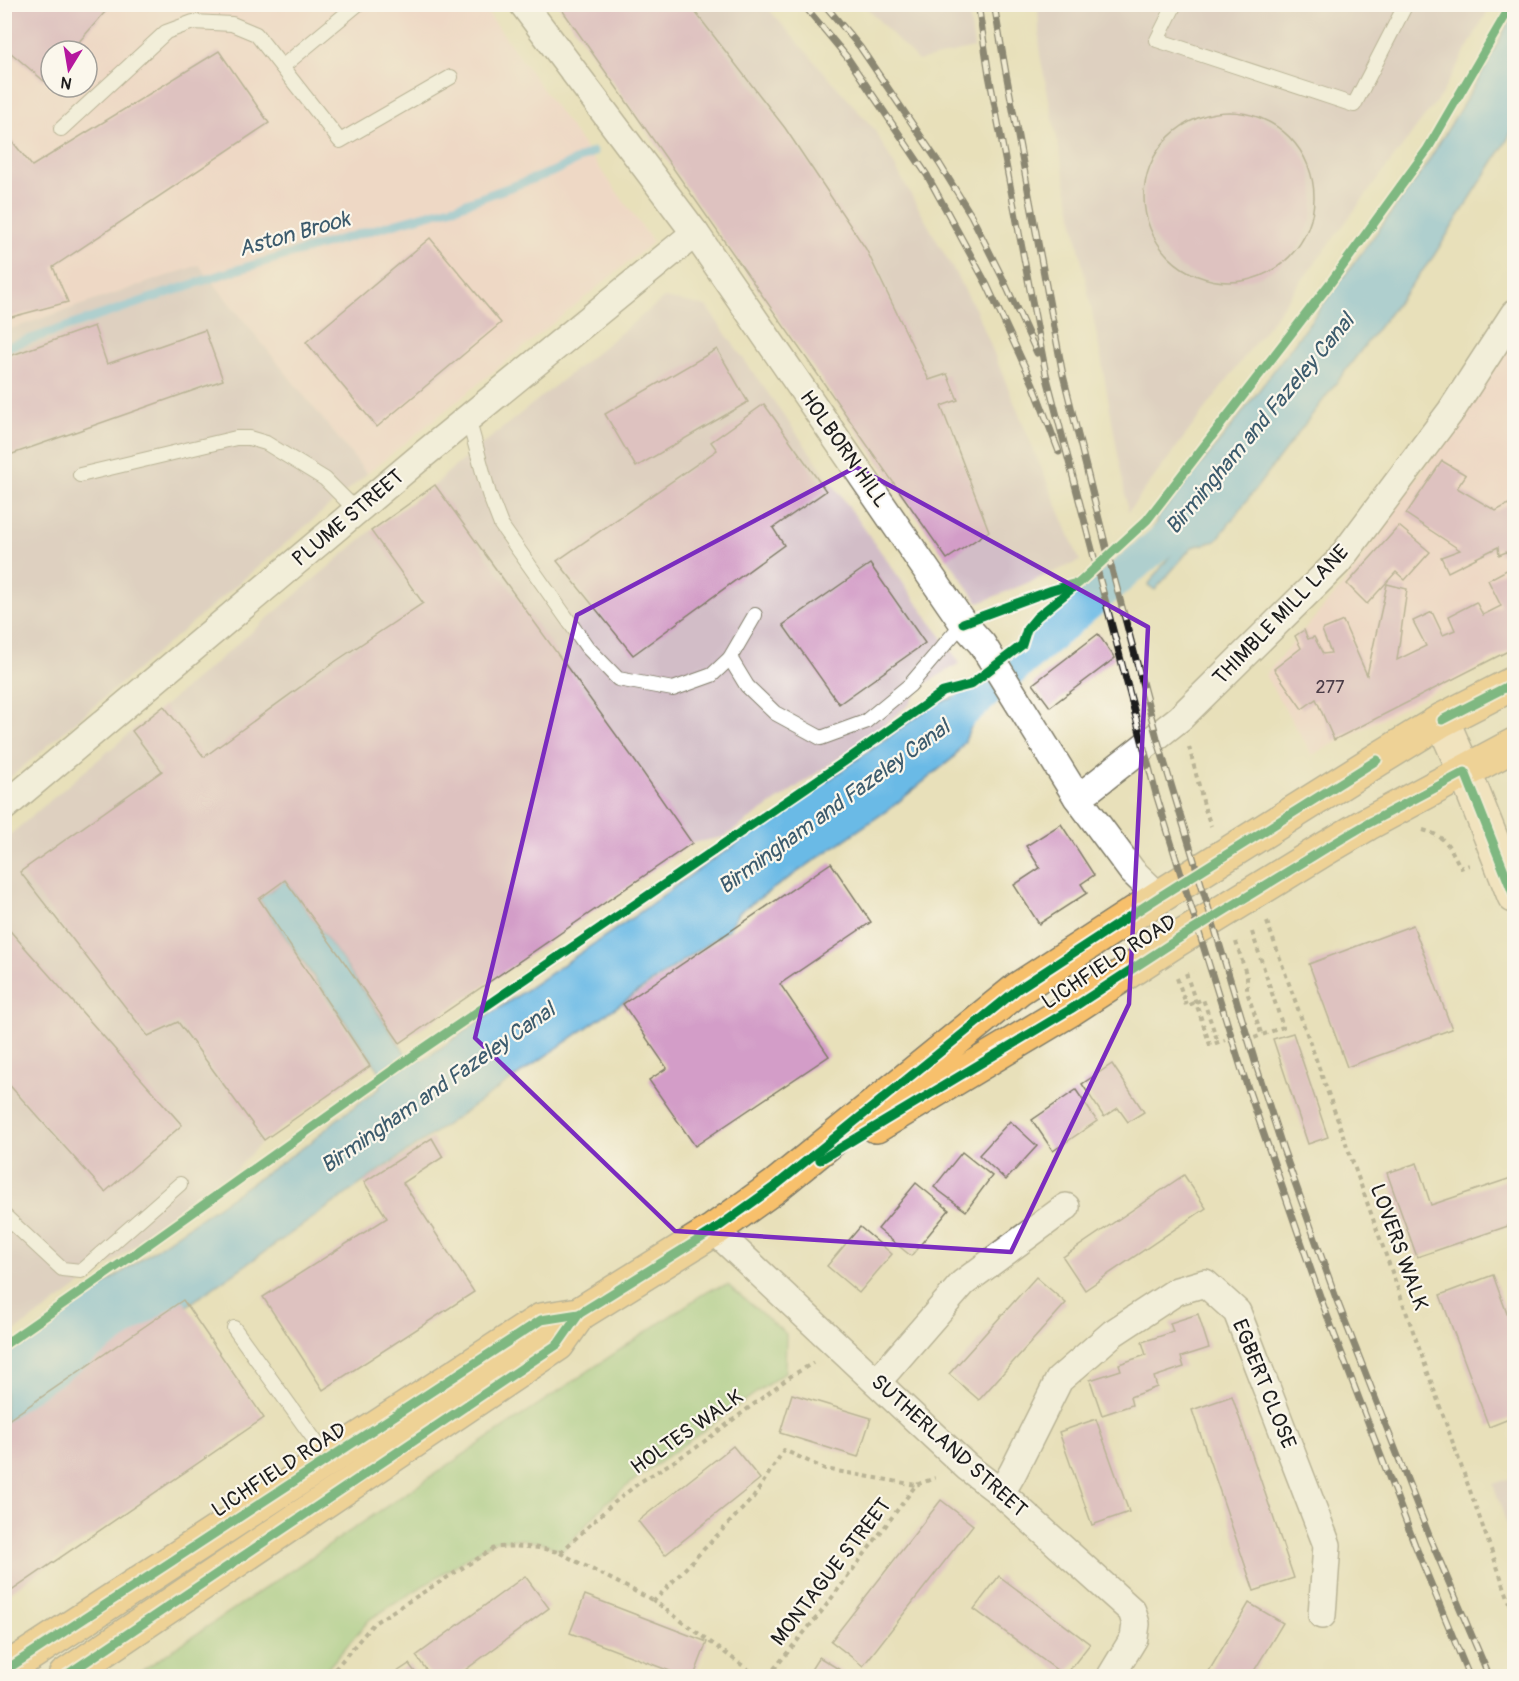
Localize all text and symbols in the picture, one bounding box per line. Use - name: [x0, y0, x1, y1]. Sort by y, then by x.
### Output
- north arrow: [39, 39, 99, 99]
- text: N: [59, 72, 74, 94]
- water label: Aston Brook: [235, 204, 355, 263]
- water label: Birmingham and Fazeley Canal: [1159, 306, 1362, 540]
- street label: HOLBORN HILL: [794, 385, 894, 513]
- street label: PLUME STREET: [287, 463, 410, 573]
- street label: THIMBLE MILL LANE: [1207, 539, 1355, 691]
- house number: 277: [1315, 676, 1345, 699]
- water label: Birmingham and Fazeley Canal: [713, 712, 957, 900]
- street label: LICHFIELD ROAD: [1036, 908, 1182, 1016]
- water label: Birmingham and Fazeley Canal: [316, 995, 563, 1180]
- street label: LOVERS WALK: [1364, 1180, 1434, 1314]
- street label: EGBERT CLOSE: [1226, 1315, 1302, 1453]
- street label: SUTHERLAND STREET: [865, 1369, 1033, 1524]
- street label: HOLTES WALK: [626, 1383, 749, 1481]
- street label: LICHFIELD ROAD: [206, 1416, 352, 1524]
- street label: MONTAGUE STREET: [765, 1492, 897, 1651]

